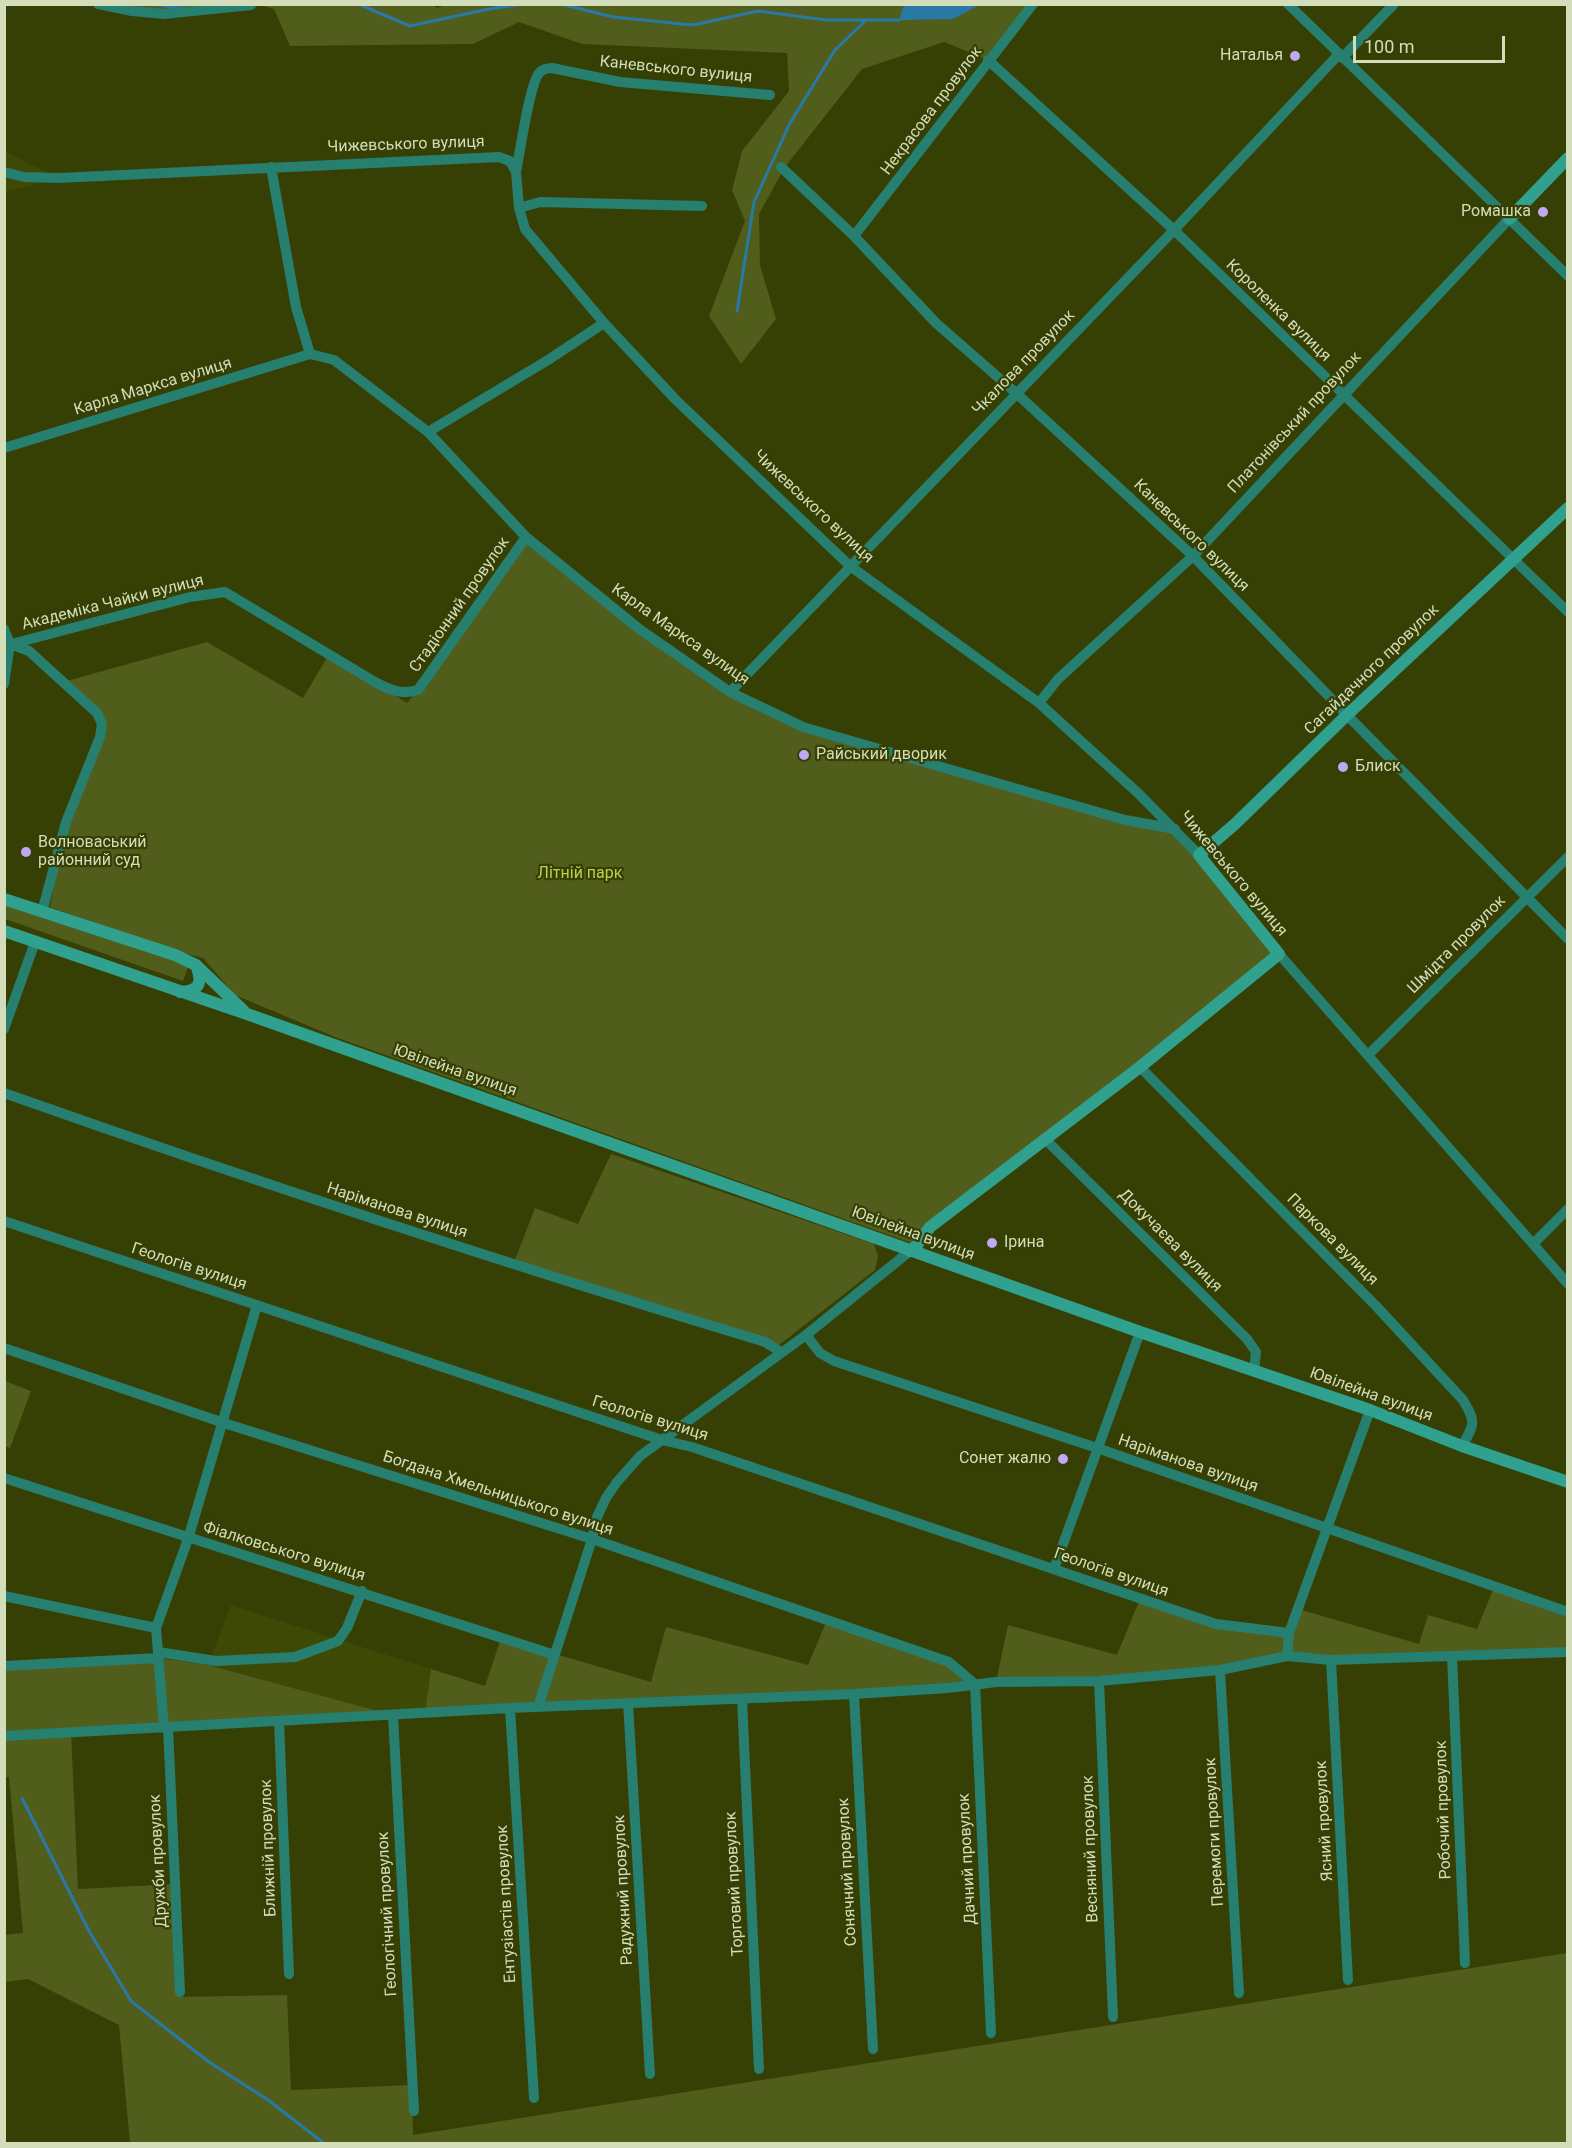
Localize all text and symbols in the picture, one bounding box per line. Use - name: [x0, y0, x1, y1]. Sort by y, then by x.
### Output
- scale bar: [1356, 24, 1508, 62]
- text: 100 m: [1364, 36, 1415, 57]
- street label: Некрасова провулок: [877, 43, 987, 179]
- place label: Наталья: [1220, 46, 1283, 66]
- marker: Наталья: [1288, 49, 1302, 63]
- street label: Каневського вулиця: [599, 52, 753, 88]
- street label: Чижевського вулиця: [327, 133, 485, 157]
- place label: Ромашка: [1461, 202, 1531, 222]
- marker: Ромашка: [1536, 205, 1550, 219]
- street label: Короленка вулиця: [1221, 256, 1335, 366]
- street label: Чкалова провулок: [969, 306, 1079, 420]
- street label: Платонівський провулок: [1224, 348, 1366, 498]
- street label: Карла Маркса вулиця: [72, 354, 234, 420]
- street label: Чижевського вулиця: [749, 446, 877, 568]
- street label: Каневського вулиця: [1129, 476, 1253, 596]
- street label: Стадіонний провулок: [406, 534, 514, 676]
- street label: Академіка Чайки вулиця: [20, 571, 206, 635]
- street label: Карла Маркса вулиця: [607, 580, 753, 690]
- street label: Сагайдачного провулок: [1301, 601, 1443, 739]
- place label: Райський дворик: [816, 745, 947, 765]
- marker: Райський дворик: [797, 748, 811, 762]
- place label: Блиск: [1355, 757, 1401, 777]
- marker: Блиск: [1336, 760, 1350, 774]
- street label: Чижевського вулиця: [1175, 808, 1291, 940]
- place label: Волноваський районний суд: [38, 833, 147, 871]
- marker: Волноваський районний суд: [19, 845, 33, 859]
- park label: Літній парк: [538, 864, 622, 884]
- street label: Шмідта провулок: [1404, 892, 1510, 998]
- street label: Ювілейна вулиця: [391, 1041, 519, 1101]
- street label: Наріманова вулиця: [324, 1179, 470, 1243]
- street label: Докучаєва вулиця: [1114, 1185, 1226, 1297]
- street label: Паркова вулиця: [1282, 1190, 1382, 1290]
- street label: Ювілейна вулиця: [849, 1203, 977, 1265]
- place label: Ірина: [1004, 1233, 1044, 1253]
- marker: Ірина: [985, 1236, 999, 1250]
- street label: Геологів вулиця: [129, 1239, 249, 1295]
- street label: Ювілейна вулиця: [1307, 1364, 1435, 1426]
- street label: Геологів вулиця: [590, 1392, 710, 1446]
- street label: Наріманова вулиця: [1115, 1431, 1261, 1497]
- street label: Богдана Хмельницького вулиця: [380, 1448, 616, 1540]
- place label: Сонет жалю: [959, 1449, 1051, 1469]
- marker: Сонет жалю: [1056, 1452, 1070, 1466]
- street label: Фіалковського вулиця: [201, 1518, 367, 1586]
- street label: Геологів вулиця: [1051, 1544, 1171, 1602]
- street label: Робочий провулок: [1432, 1740, 1456, 1880]
- street label: Перемоги провулок: [1202, 1757, 1228, 1907]
- street label: Ясний провулок: [1312, 1760, 1338, 1882]
- street label: Весняний провулок: [1079, 1775, 1103, 1923]
- street label: Ближній провулок: [257, 1779, 281, 1917]
- street label: Дачний провулок: [955, 1793, 981, 1925]
- street label: Дружби провулок: [146, 1794, 172, 1928]
- street label: Сонячний провулок: [835, 1797, 861, 1947]
- street label: Торговий провулок: [722, 1811, 748, 1957]
- street label: Радужний провулок: [610, 1814, 638, 1966]
- street label: Ентузіастів провулок: [493, 1825, 521, 1983]
- street label: Геологічний провулок: [374, 1831, 402, 1997]

